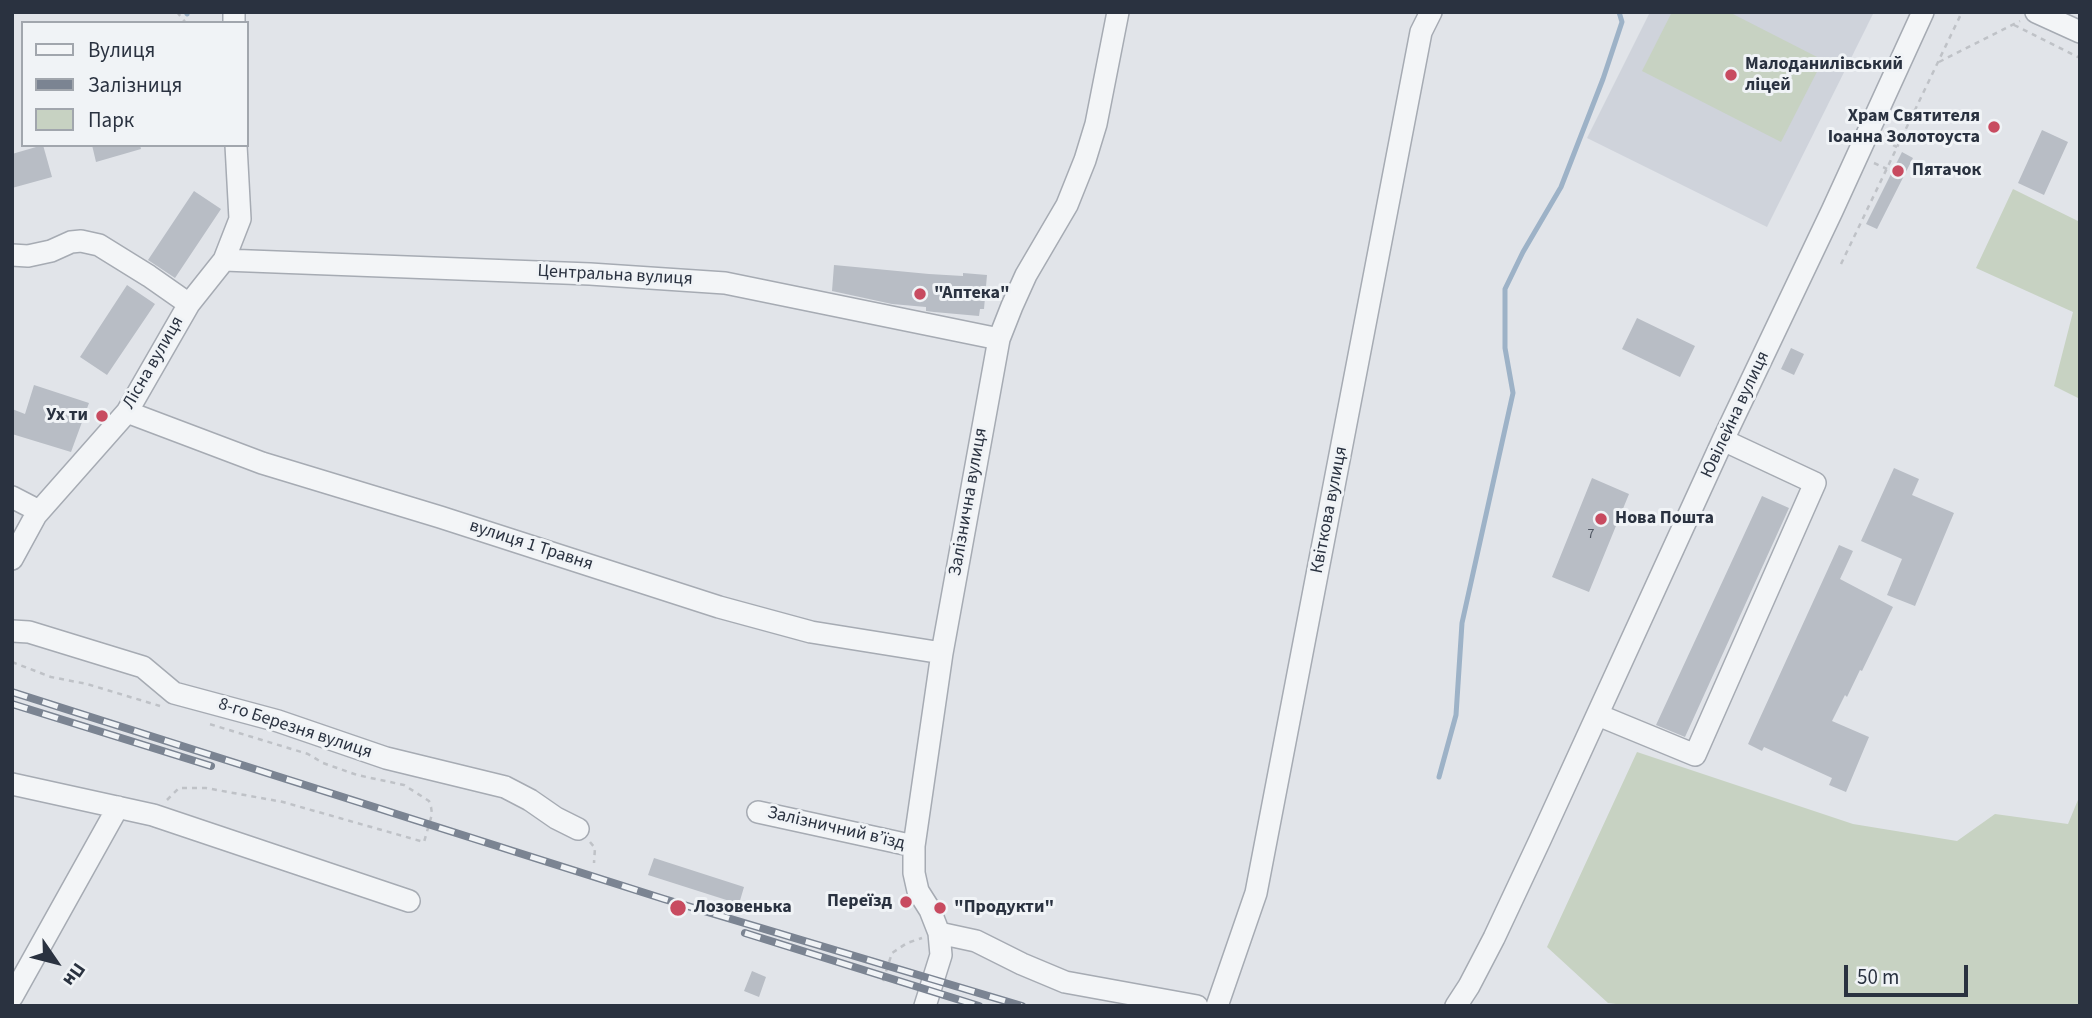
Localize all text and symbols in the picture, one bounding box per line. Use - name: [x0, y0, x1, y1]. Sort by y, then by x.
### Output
- legend: [21, 21, 248, 147]
- text: Вулиця: [88, 35, 155, 65]
- place label: Малоданилівський ліцей: [1745, 54, 1903, 96]
- marker: Малоданилівський ліцей: [1723, 67, 1739, 83]
- text: Залізниця: [88, 70, 182, 100]
- text: Парк: [88, 105, 134, 135]
- place label: Храм Святителя Іоанна Золотоуста: [1828, 106, 1980, 148]
- marker: Храм Святителя Іоанна Золотоуста: [1986, 119, 2002, 135]
- place label: Пятачок: [1912, 160, 1981, 182]
- marker: Пятачок: [1890, 163, 1906, 179]
- street label: Центральна вулиця: [537, 261, 693, 291]
- place label: "Аптека": [934, 283, 1010, 305]
- marker: "Аптека": [912, 286, 928, 302]
- street label: Лісна вулиця: [119, 313, 189, 413]
- street label: Ювілейна вулиця: [1697, 348, 1775, 482]
- place label: Ух ти: [46, 405, 88, 427]
- marker: Ух ти: [94, 408, 110, 424]
- street label: Залізнична вулиця: [945, 426, 993, 578]
- street label: Квіткова вулиця: [1307, 445, 1353, 575]
- place label: Нова Пошта: [1615, 508, 1714, 530]
- marker: Нова Пошта: [1593, 511, 1609, 527]
- street label: вулиця 1 Травня: [466, 516, 596, 576]
- house number: 7: [1588, 527, 1594, 543]
- street label: 8-го Березня вулиця: [215, 694, 375, 764]
- street label: Залізничний в’їзд: [765, 803, 907, 855]
- place label: Переїзд: [827, 891, 892, 913]
- marker: Переїзд: [898, 894, 914, 910]
- place label: Лозовенька: [694, 897, 792, 919]
- place label: "Продукти": [954, 897, 1054, 919]
- marker: Лозовенька: [668, 898, 688, 918]
- marker: "Продукти": [932, 900, 948, 916]
- north arrow: [21, 927, 91, 997]
- scale bar: [1847, 951, 1971, 995]
- text: Пн: [56, 957, 91, 992]
- text: 50 m: [1857, 962, 1899, 992]

